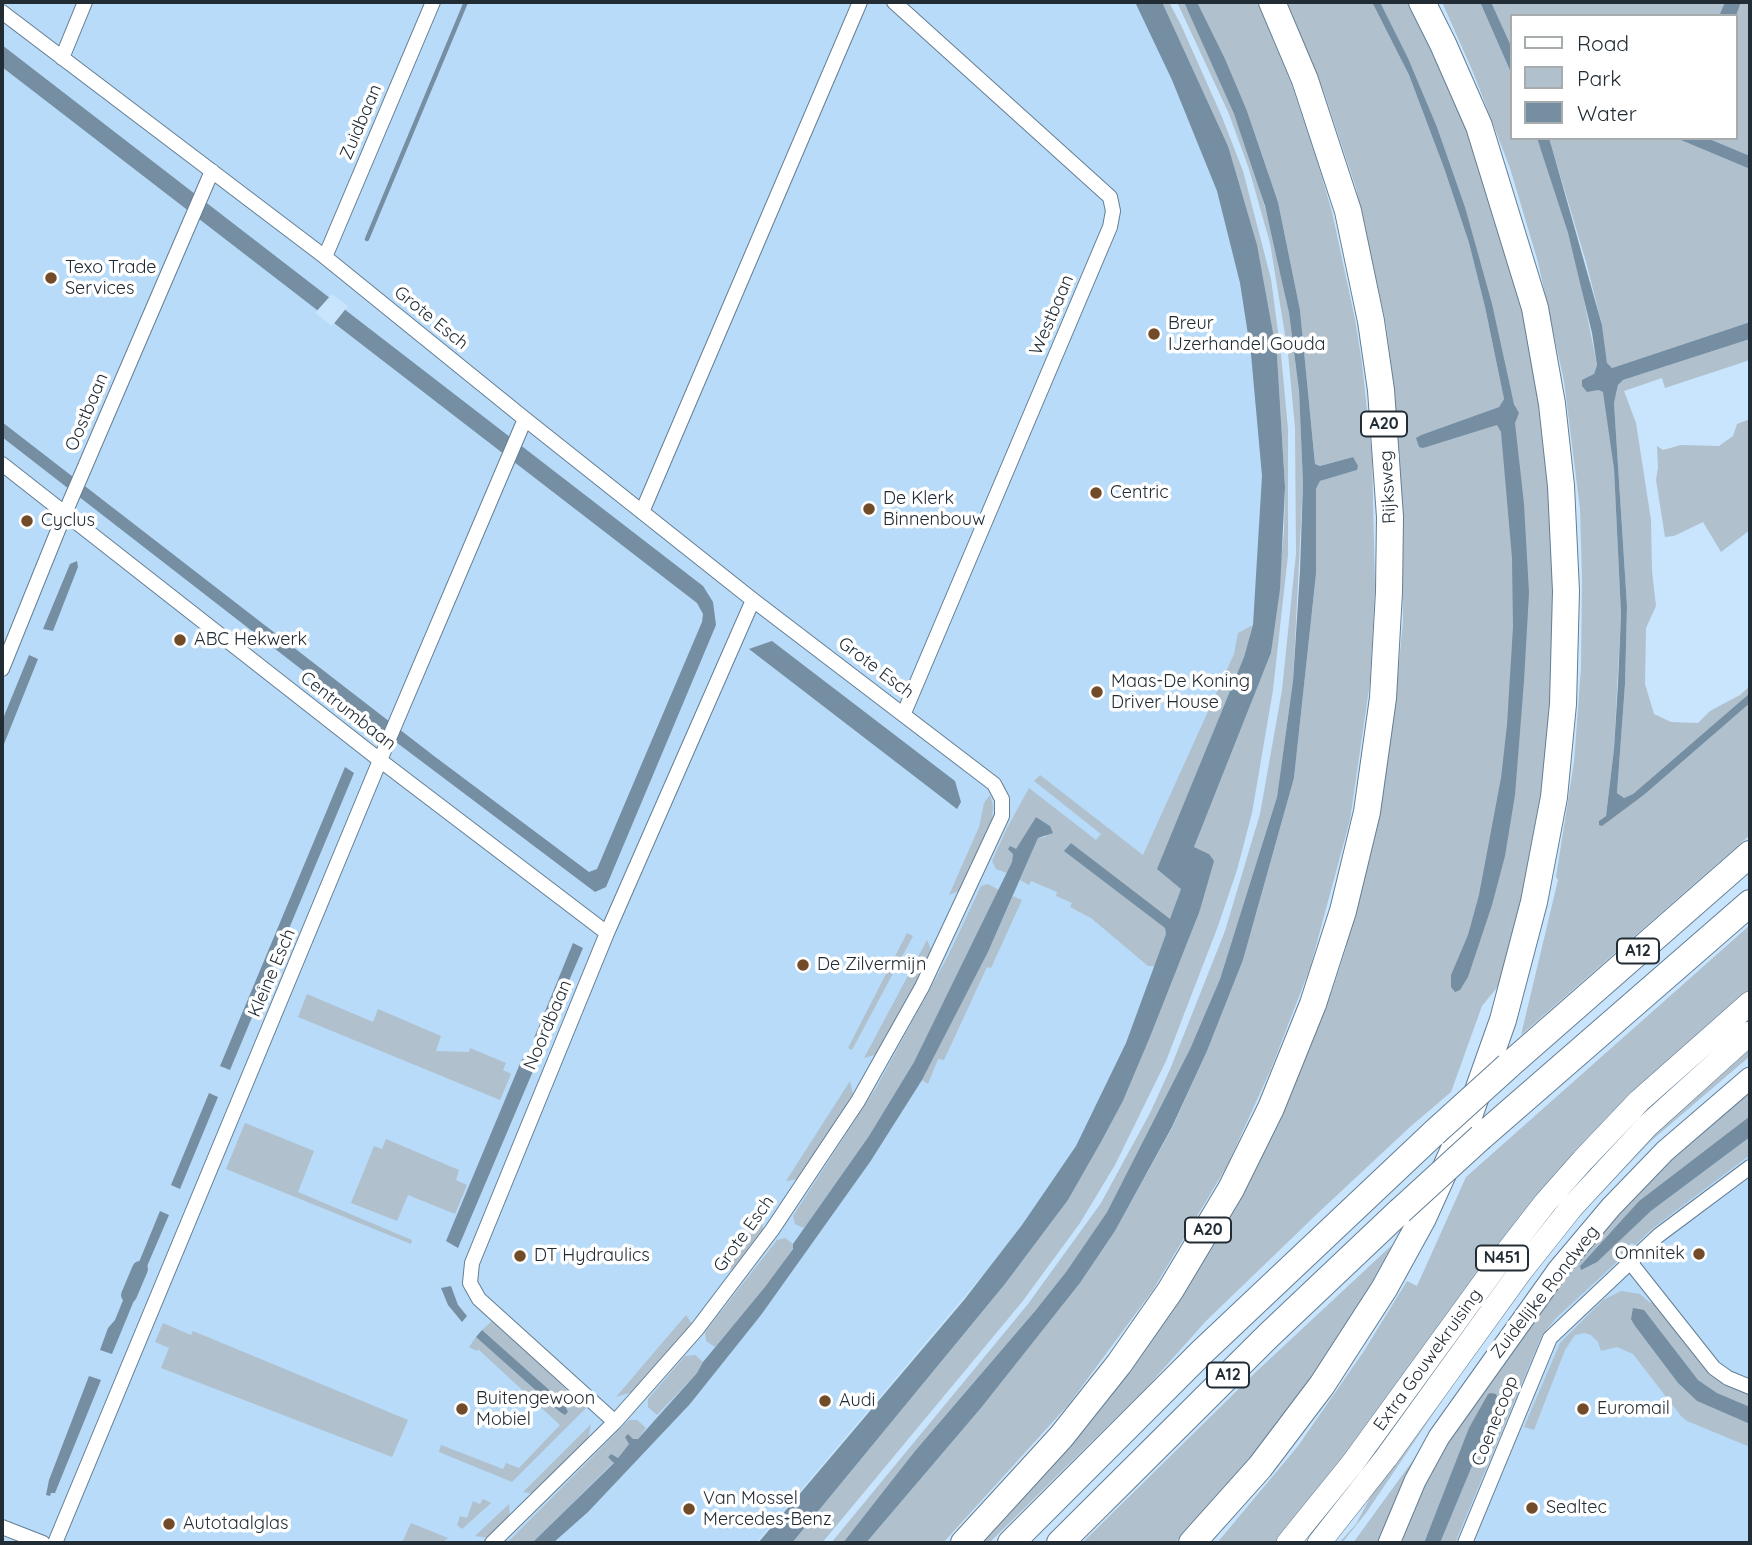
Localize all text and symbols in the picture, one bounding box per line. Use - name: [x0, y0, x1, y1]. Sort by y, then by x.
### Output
- legend: [1510, 14, 1738, 140]
- text: Road: [1577, 30, 1629, 56]
- text: Park: [1577, 65, 1621, 91]
- street label: Zuidbaan: [335, 81, 387, 163]
- text: Water: [1577, 100, 1637, 126]
- place label: Texo Trade Services: [65, 257, 157, 300]
- marker: Texo Trade Services: [43, 270, 59, 286]
- street label: Westbaan: [1025, 272, 1079, 358]
- street label: Grote Esch: [390, 282, 472, 354]
- place label: Breur IJzerhandel Gouda: [1168, 313, 1325, 356]
- marker: Breur IJzerhandel Gouda: [1146, 326, 1162, 342]
- street label: Oostbaan: [61, 370, 113, 454]
- road number: A20: [1361, 412, 1407, 436]
- street label: Rijksweg: [1375, 450, 1401, 524]
- place label: Centric: [1110, 482, 1169, 504]
- marker: Centric: [1088, 485, 1104, 501]
- place label: De Klerk Binnenbouw: [883, 488, 986, 530]
- marker: De Klerk Binnenbouw: [861, 501, 877, 517]
- place label: Cyclus: [41, 510, 95, 532]
- marker: Cyclus: [19, 513, 35, 529]
- place label: ABC Hekwerk: [194, 629, 307, 651]
- marker: ABC Hekwerk: [172, 632, 188, 648]
- street label: Grote Esch: [834, 633, 918, 703]
- street label: Centrumbaan: [296, 667, 400, 755]
- place label: Maas-De Koning Driver House: [1111, 671, 1250, 714]
- marker: Maas-De Koning Driver House: [1089, 684, 1105, 700]
- street label: Kleine Esch: [244, 926, 300, 1020]
- road number: A12: [1617, 939, 1659, 964]
- place label: De Zilvermijn: [817, 954, 926, 976]
- marker: De Zilvermijn: [795, 957, 811, 973]
- street label: Noordbaan: [519, 977, 577, 1073]
- street label: Grote Esch: [709, 1192, 779, 1276]
- road number: A20: [1185, 1218, 1231, 1242]
- street label: Zuidelijke Rondweg: [1486, 1221, 1604, 1363]
- place label: Omnitek: [1615, 1243, 1685, 1265]
- place label: DT Hydraulics: [534, 1245, 650, 1267]
- road number: N451: [1476, 1246, 1528, 1270]
- marker: Omnitek: [1691, 1246, 1707, 1262]
- marker: DT Hydraulics: [512, 1248, 528, 1264]
- street label: Extra Gouwekruising: [1369, 1285, 1487, 1435]
- road number: A12: [1207, 1362, 1249, 1387]
- street label: Coenecoop: [1467, 1373, 1523, 1469]
- place label: Buitengewoon Mobiel: [476, 1388, 595, 1430]
- place label: Audi: [839, 1390, 875, 1412]
- marker: Audi: [817, 1393, 833, 1409]
- place label: Euromail: [1597, 1398, 1670, 1420]
- marker: Buitengewoon Mobiel: [454, 1401, 470, 1417]
- marker: Euromail: [1575, 1401, 1591, 1417]
- place label: Van Mossel Mercedes-Benz: [703, 1488, 832, 1530]
- place label: Sealtec: [1546, 1497, 1607, 1519]
- marker: Sealtec: [1524, 1500, 1540, 1516]
- marker: Van Mossel Mercedes-Benz: [681, 1501, 697, 1517]
- place label: Autotaalglas: [183, 1513, 288, 1535]
- marker: Autotaalglas: [161, 1516, 177, 1532]

